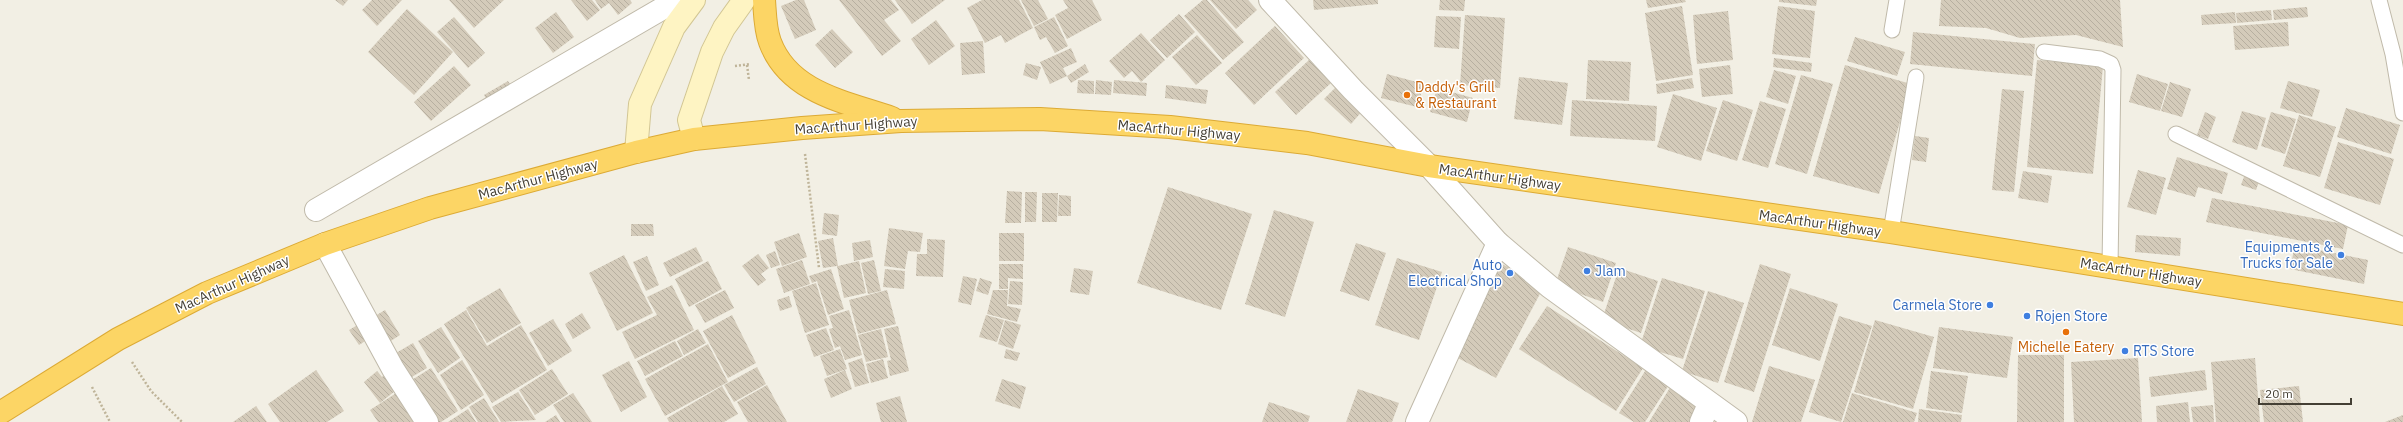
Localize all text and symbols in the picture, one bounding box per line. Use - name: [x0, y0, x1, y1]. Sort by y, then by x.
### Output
- place label: Daddy's Grill & Restaurant: [1415, 78, 1497, 112]
- marker: Daddy's Grill & Restaurant: [1402, 90, 1412, 100]
- street label: MacArthur Highway: [794, 112, 918, 138]
- street label: MacArthur Highway: [1117, 116, 1241, 144]
- street label: MacArthur Highway: [476, 154, 600, 204]
- street label: MacArthur Highway: [1438, 160, 1562, 194]
- street label: MacArthur Highway: [1758, 206, 1882, 240]
- place label: Equipments & Trucks for Sale: [2240, 238, 2333, 272]
- marker: Equipments & Trucks for Sale: [2336, 250, 2346, 260]
- street label: MacArthur Highway: [172, 251, 292, 317]
- street label: MacArthur Highway: [2079, 253, 2203, 291]
- place label: Auto Electrical Shop: [1408, 256, 1502, 290]
- place label: Jlam: [1595, 262, 1626, 280]
- marker: Jlam: [1582, 266, 1592, 276]
- marker: Auto Electrical Shop: [1505, 268, 1515, 278]
- place label: Carmela Store: [1893, 296, 1982, 314]
- marker: Carmela Store: [1985, 300, 1995, 310]
- place label: Rojen Store: [2035, 307, 2108, 325]
- marker: Rojen Store: [2022, 311, 2032, 321]
- marker: Michelle Eatery: [2061, 327, 2071, 337]
- place label: Michelle Eatery: [2018, 338, 2114, 356]
- place label: RTS Store: [2133, 342, 2195, 360]
- marker: RTS Store: [2120, 346, 2130, 356]
- scale bar: [2259, 380, 2351, 406]
- text: 20 m: [2265, 386, 2293, 401]

